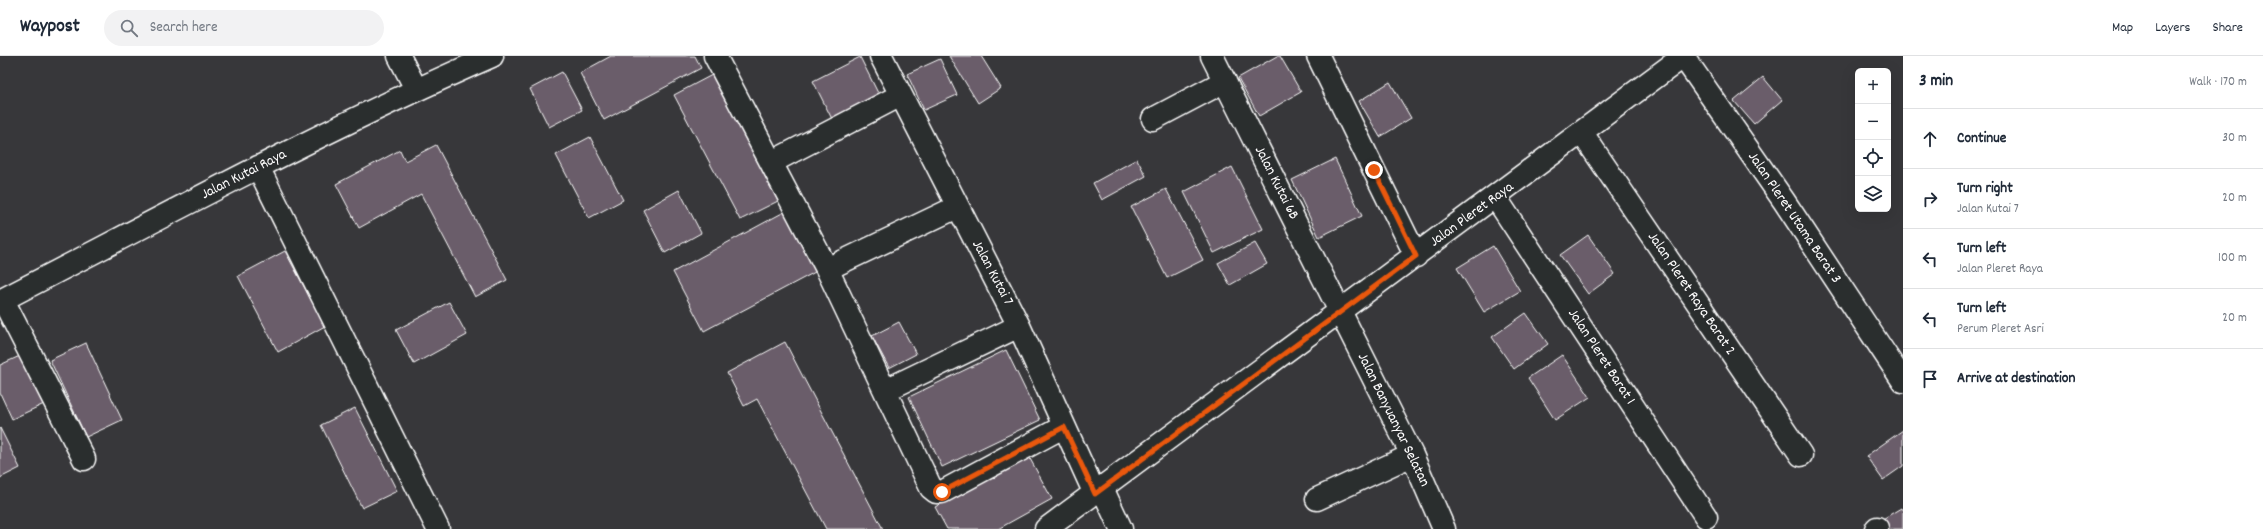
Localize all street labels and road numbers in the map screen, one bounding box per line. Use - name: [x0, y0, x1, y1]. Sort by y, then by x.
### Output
- street label: Jalan Kutai 6B: [1248, 142, 1304, 224]
- street label: Jalan Kutai Raya: [198, 144, 291, 206]
- street label: Jalan Pleret Utama Barat 3: [1742, 148, 1846, 288]
- street label: Jalan Pleret Raya: [1425, 176, 1519, 253]
- street label: Jalan Pleret Raya Barat 2: [1641, 228, 1741, 360]
- street label: Jalan Kutai 7: [966, 236, 1019, 310]
- street label: Jalan Pleret Barat 1: [1562, 305, 1640, 409]
- street label: Jalan Banyuanyar Selatan: [1351, 349, 1435, 491]

